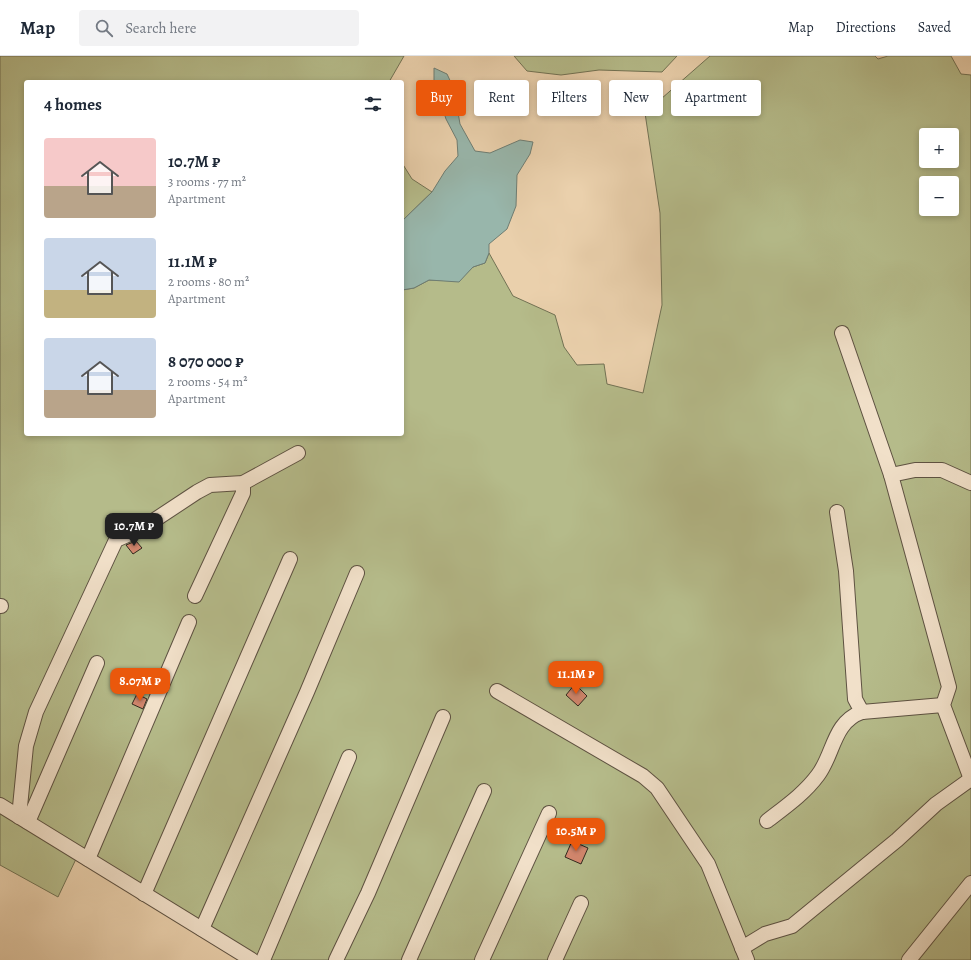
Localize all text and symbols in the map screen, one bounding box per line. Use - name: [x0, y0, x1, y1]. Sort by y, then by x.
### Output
- search box: [79, 10, 359, 46]
- text: Map: [20, 15, 55, 41]
- icon: search: [93, 17, 115, 39]
- text: Search here: [125, 18, 197, 38]
- text: Map: [788, 18, 814, 37]
- text: Directions: [836, 18, 896, 37]
- text: Saved: [918, 18, 951, 37]
- chip: Buy: [416, 80, 466, 116]
- chip: Rent: [474, 80, 529, 116]
- chip: Filters: [537, 80, 601, 116]
- chip: New: [609, 80, 663, 116]
- chip: Apartment: [671, 80, 761, 116]
- text: 4 homes: [44, 93, 102, 116]
- icon: filters: [362, 93, 384, 115]
- map controls: [919, 128, 959, 216]
- button: +: [919, 128, 959, 168]
- text: 10.7M ₽: [168, 150, 220, 173]
- icon: home: [76, 154, 124, 202]
- text: 3 rooms · 77 m²: [168, 173, 246, 190]
- button: −: [919, 176, 959, 216]
- text: Apartment: [168, 190, 226, 207]
- text: 11.1M ₽: [168, 250, 217, 273]
- icon: home: [76, 254, 124, 302]
- text: 2 rooms · 80 m²: [168, 273, 249, 290]
- text: Apartment: [168, 290, 226, 307]
- text: 8 070 000 ₽: [168, 350, 244, 373]
- icon: home: [76, 354, 124, 402]
- text: 2 rooms · 54 m²: [168, 373, 247, 390]
- text: Apartment: [168, 390, 226, 407]
- pin: 10.7M ₽: [97, 513, 171, 547]
- text: 10.7M ₽: [114, 517, 154, 534]
- pin: 11.1M ₽: [539, 661, 613, 695]
- text: 11.1M ₽: [557, 665, 595, 682]
- pin: 8.07M ₽: [103, 668, 177, 702]
- text: 8.07M ₽: [119, 672, 161, 689]
- pin: 10.5M ₽: [539, 818, 613, 852]
- text: 10.5M ₽: [556, 822, 596, 839]

